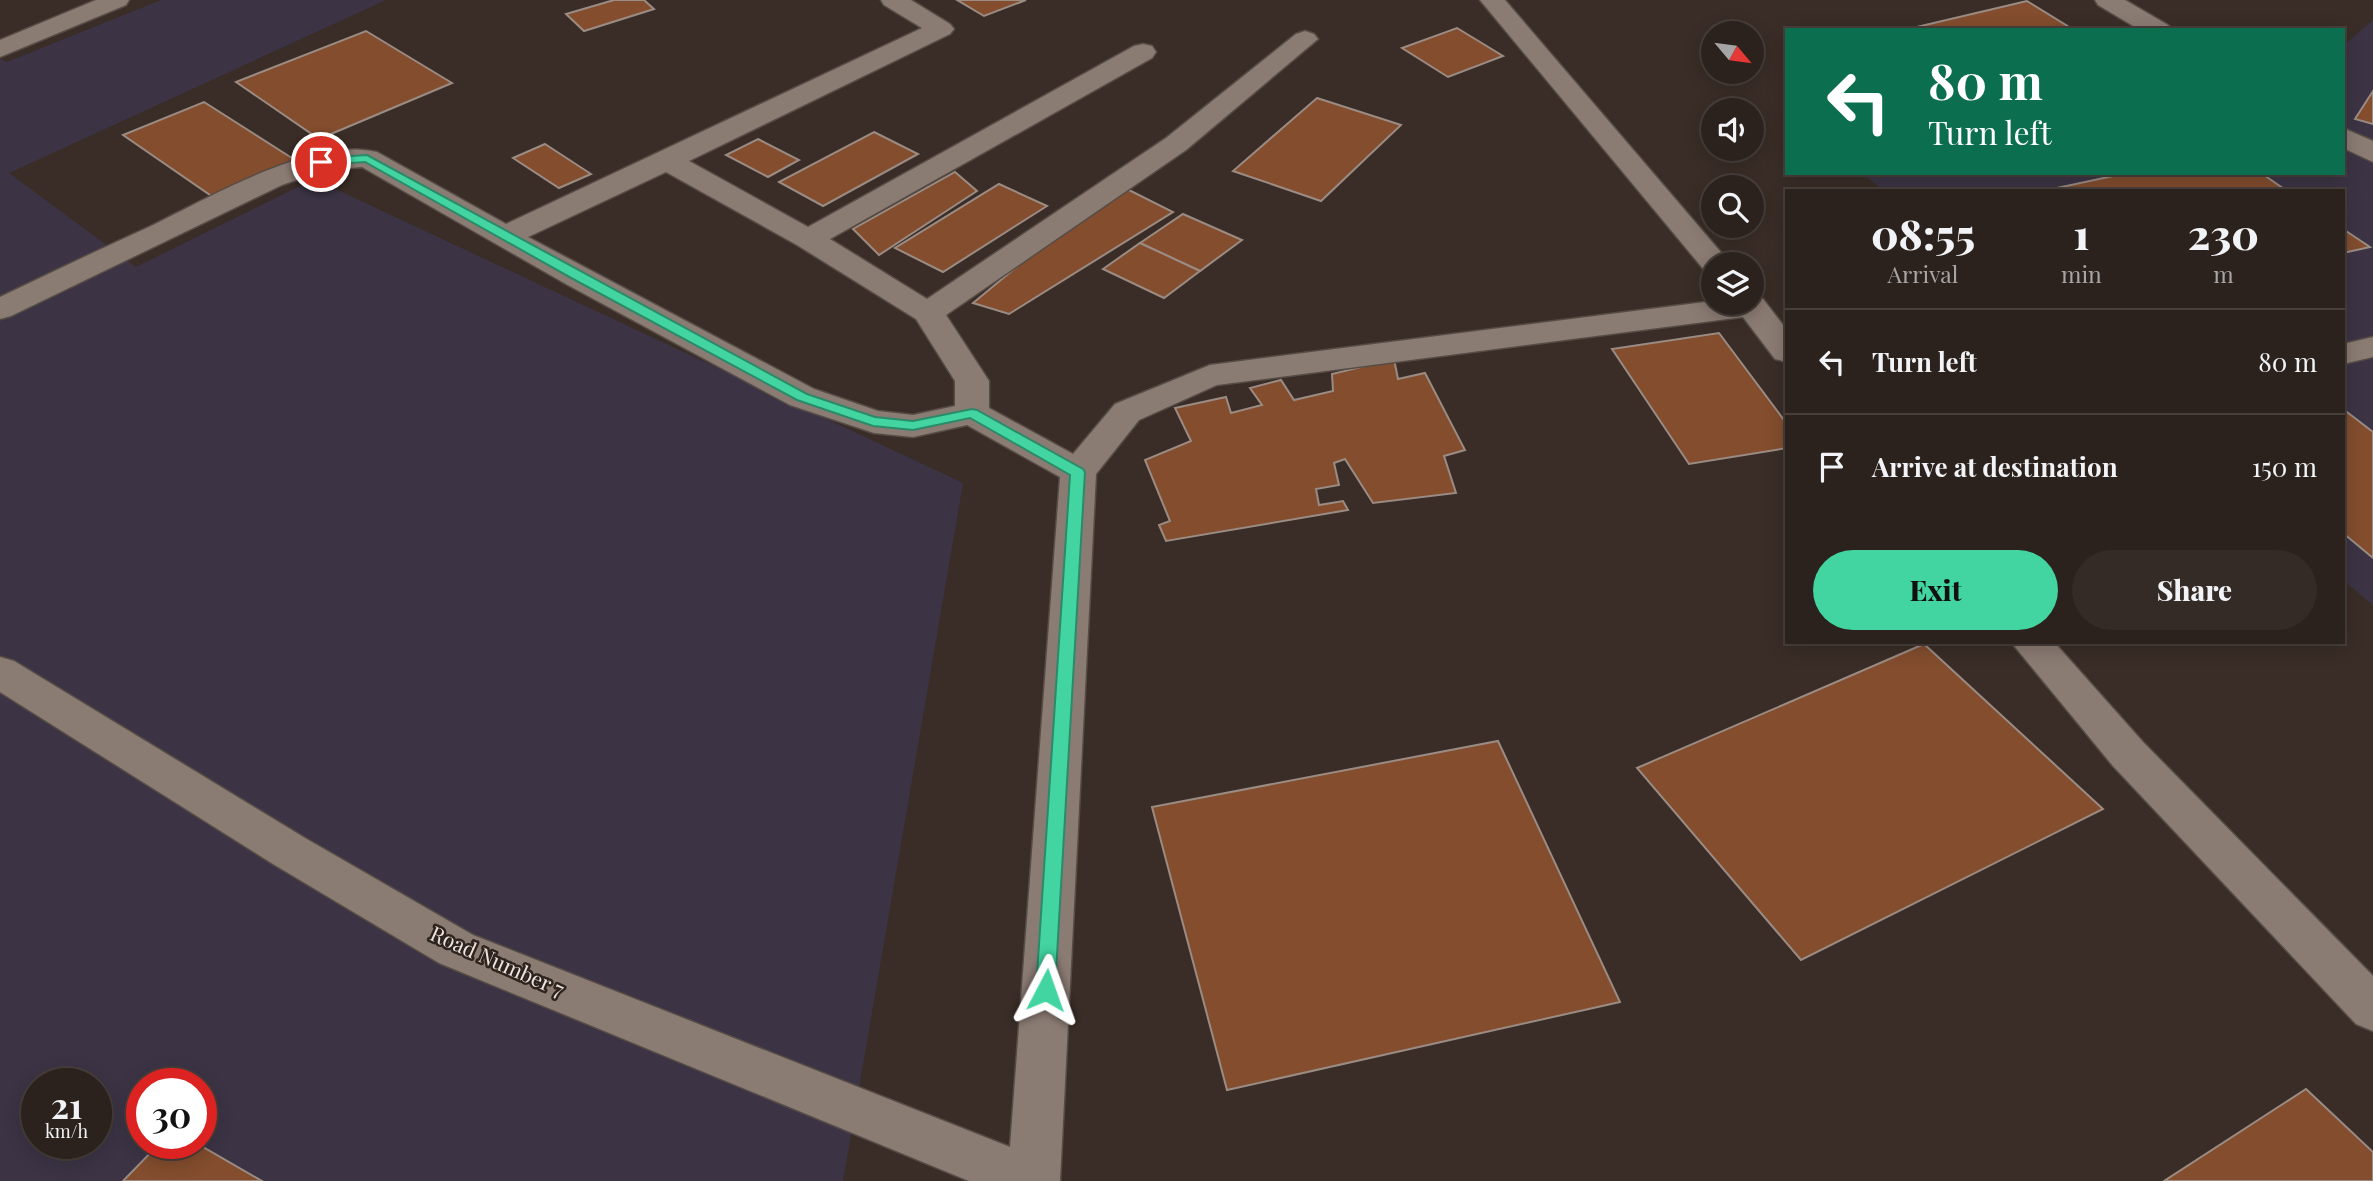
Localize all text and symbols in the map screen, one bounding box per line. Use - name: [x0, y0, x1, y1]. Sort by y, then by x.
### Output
- north arrow: [1701, 21, 1764, 84]
- map controls: [1701, 21, 1764, 315]
- text: 80 m: [1928, 47, 2043, 112]
- icon: left: [1813, 56, 1904, 147]
- button: sound: [1701, 98, 1764, 161]
- text: Turn left: [1928, 110, 2052, 153]
- pin: [291, 132, 351, 192]
- icon: arrive: [302, 143, 340, 181]
- button: search: [1701, 175, 1764, 238]
- text: 08:55: [1871, 205, 1975, 261]
- text: 1: [2073, 205, 2090, 261]
- text: 230: [2188, 205, 2259, 261]
- button: layers: [1701, 252, 1764, 315]
- text: Arrival: [1888, 258, 1958, 289]
- text: min: [2061, 258, 2102, 289]
- text: m: [2213, 258, 2234, 289]
- icon: left: [1813, 343, 1851, 381]
- text: Turn left: [1872, 344, 1977, 379]
- text: 80 m: [2258, 344, 2317, 379]
- icon: arrive: [1813, 448, 1851, 486]
- text: Arrive at destination: [1872, 449, 2118, 484]
- text: 150 m: [2252, 449, 2317, 484]
- button: Exit: [1813, 550, 2058, 630]
- button: Share: [2072, 550, 2317, 630]
- street label: Road Number 7: [427, 918, 569, 1002]
- position arrow: [1009, 953, 1083, 1027]
- speed limit sign: 30: [126, 1068, 217, 1159]
- text: 21: [51, 1081, 82, 1128]
- text: km/h: [45, 1119, 88, 1143]

